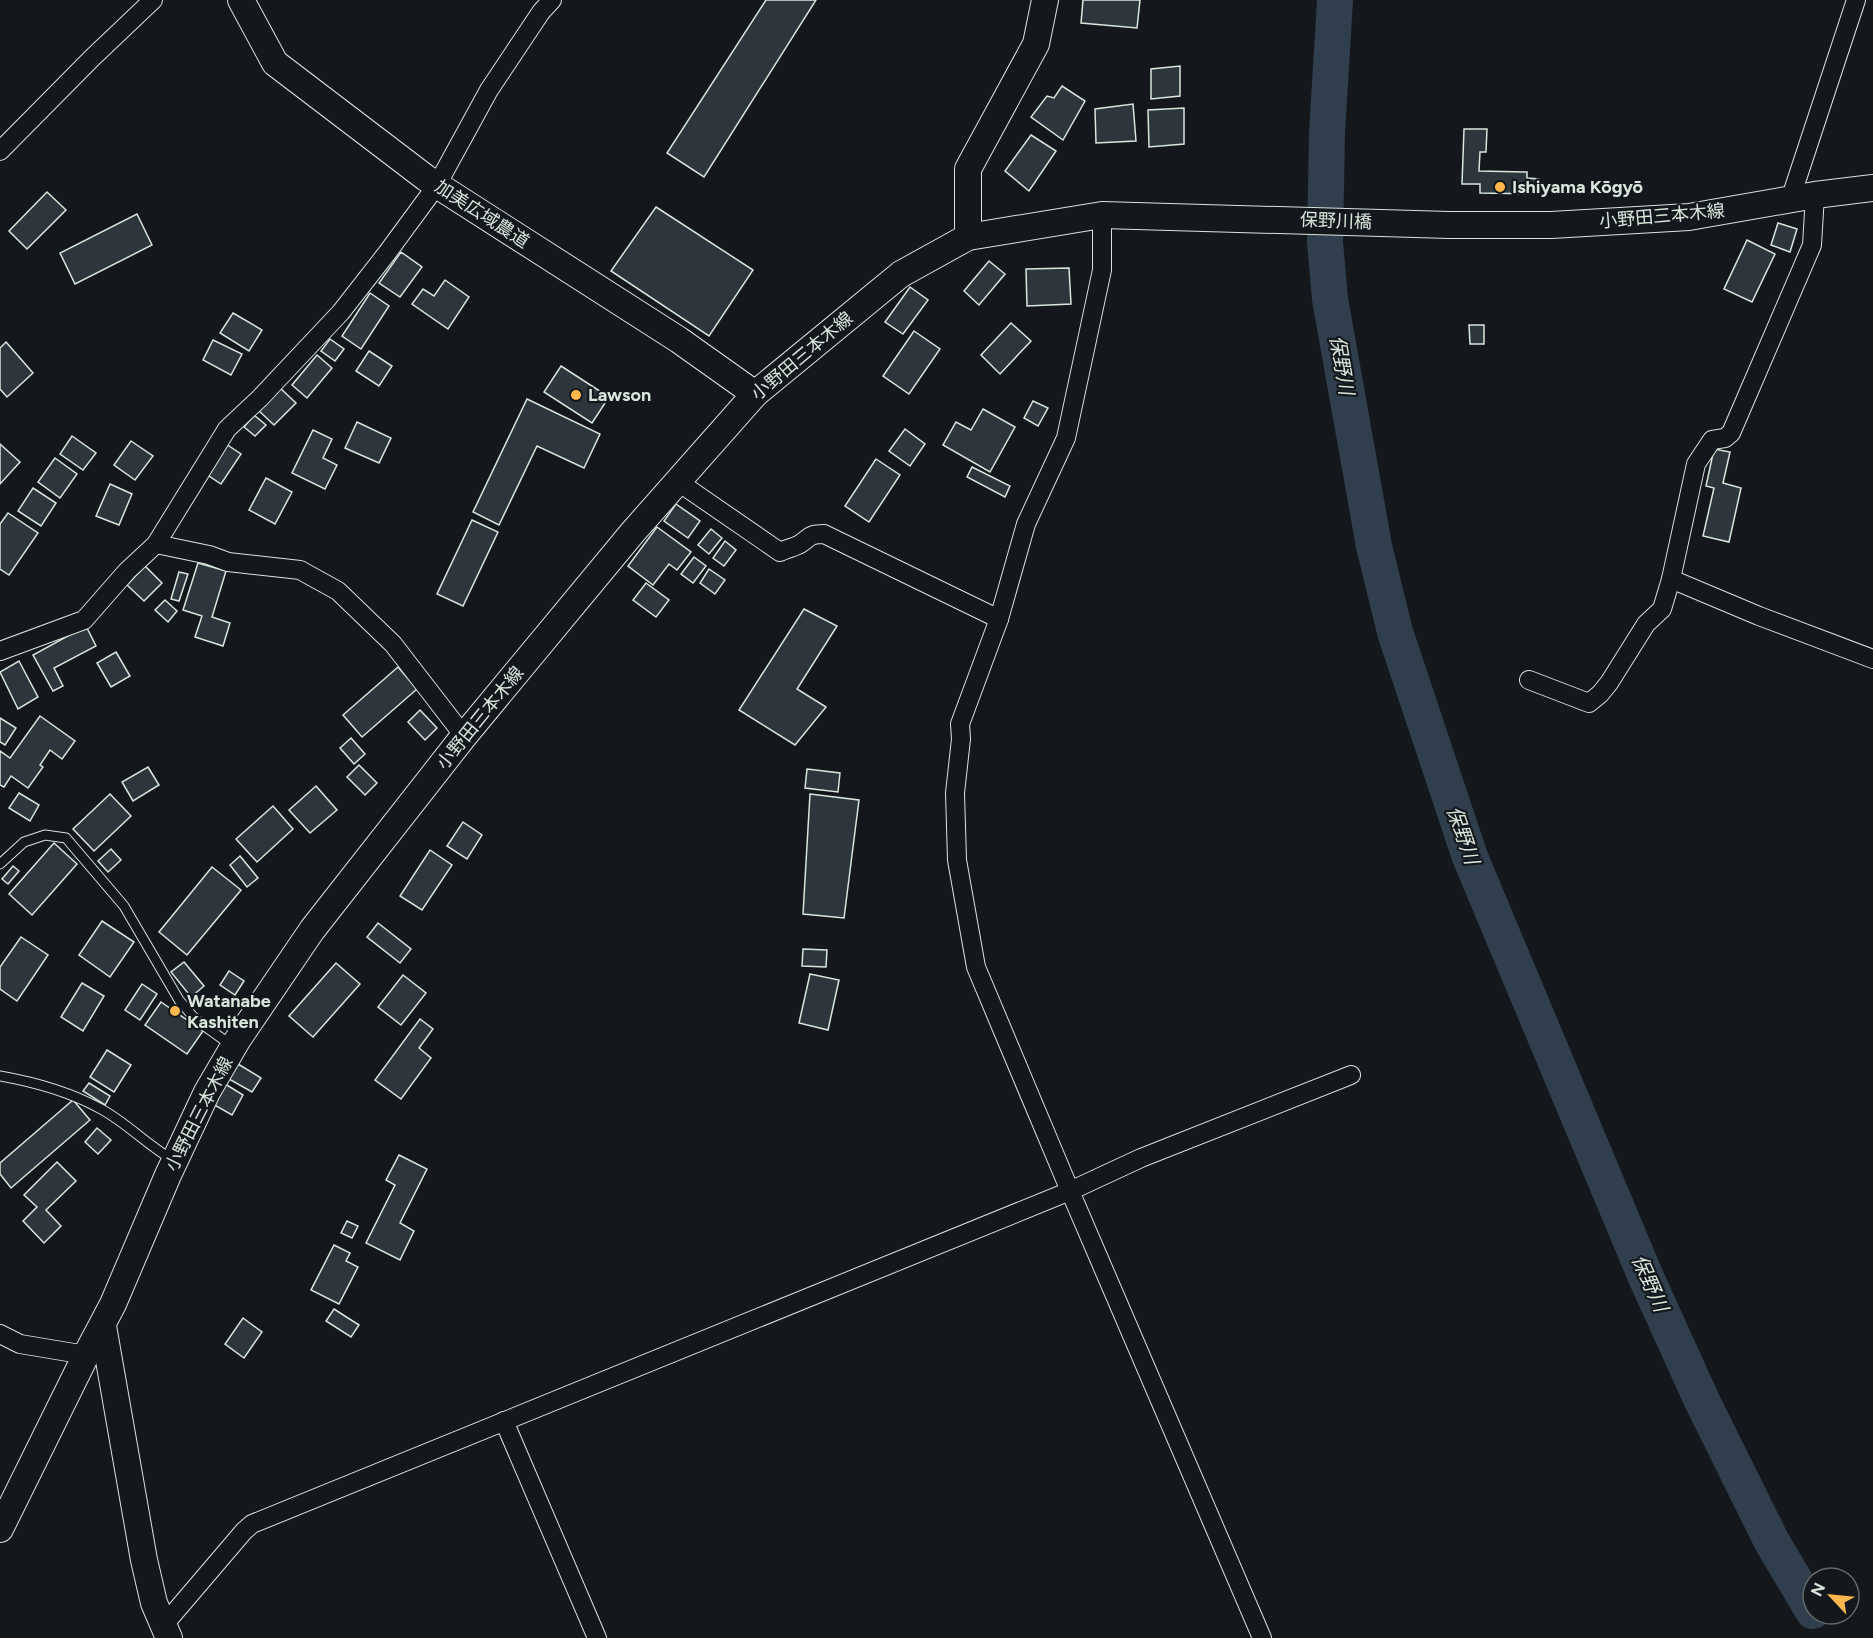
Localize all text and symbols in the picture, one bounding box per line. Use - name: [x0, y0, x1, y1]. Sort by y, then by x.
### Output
- street label: 加美広域農道: [431, 175, 533, 253]
- place label: Ishiyama Kōgyō: [1512, 176, 1643, 198]
- marker: Ishiyama Kōgyō: [1493, 180, 1507, 194]
- street label: 小野田三本木線: [1598, 200, 1726, 232]
- street label: 保野川橋: [1300, 209, 1372, 233]
- street label: 小野田三本木線: [747, 307, 857, 405]
- water label: 保野川: [1325, 333, 1359, 399]
- place label: Lawson: [588, 384, 651, 406]
- marker: Lawson: [569, 388, 583, 402]
- street label: 小野田三本木線: [432, 662, 528, 774]
- water label: 保野川: [1442, 803, 1485, 869]
- place label: Watanabe Kashiten: [187, 990, 271, 1033]
- marker: Watanabe Kashiten: [168, 1004, 182, 1018]
- street label: 小野田三本木線: [161, 1053, 237, 1175]
- water label: 保野川: [1627, 1251, 1674, 1317]
- north arrow: [1801, 1566, 1861, 1626]
- text: N: [1807, 1580, 1829, 1599]

